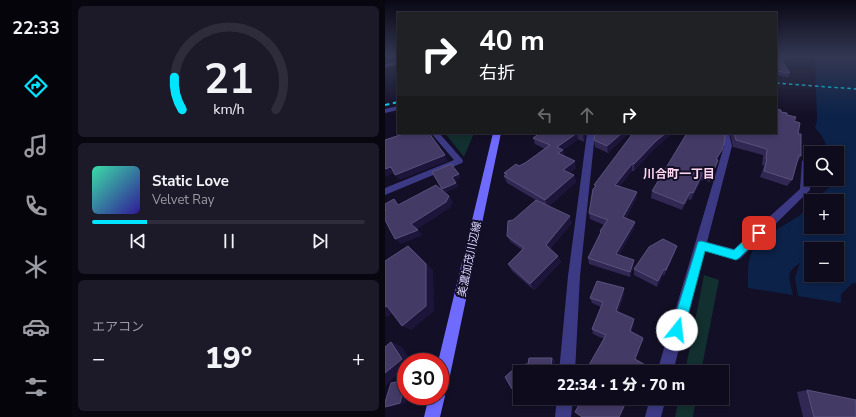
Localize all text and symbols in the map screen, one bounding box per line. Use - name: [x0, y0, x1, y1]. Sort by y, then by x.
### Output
- text: 22:33: [12, 16, 60, 40]
- text: 40 m: [479, 22, 545, 60]
- icon: right: [413, 28, 465, 80]
- text: 21: [204, 50, 253, 107]
- text: 右折: [479, 61, 515, 85]
- icon: directions: [22, 72, 50, 100]
- text: km/h: [213, 99, 244, 118]
- icon: left: [534, 104, 556, 126]
- icon: ahead: [576, 104, 598, 126]
- icon: right: [618, 104, 640, 126]
- icon: music: [22, 132, 50, 160]
- map controls: [804, 146, 844, 282]
- button: search: [804, 146, 844, 186]
- district label: 川合町一丁目: [643, 166, 715, 182]
- text: Static Love: [152, 171, 229, 191]
- text: Velvet Ray: [152, 191, 214, 209]
- icon: phone: [22, 192, 50, 220]
- button: +: [804, 194, 844, 234]
- pin: [742, 216, 776, 250]
- street label: 美濃加茂川辺線: [454, 220, 485, 298]
- icon: arrive: [748, 222, 770, 244]
- icon: previous: [127, 230, 149, 252]
- icon: pause: [218, 230, 240, 252]
- icon: next: [309, 230, 331, 252]
- button: −: [804, 242, 844, 282]
- icon: climate: [22, 253, 50, 281]
- position arrow: [656, 309, 698, 351]
- icon: car: [22, 313, 50, 341]
- text: エアコン: [92, 318, 144, 336]
- text: 19°: [205, 338, 252, 379]
- text: −: [92, 344, 105, 374]
- text: +: [352, 344, 365, 374]
- speed limit sign: 30: [397, 353, 449, 405]
- icon: filters: [22, 373, 50, 401]
- text: 22:34 · 1 分 · 70 m: [557, 375, 685, 395]

